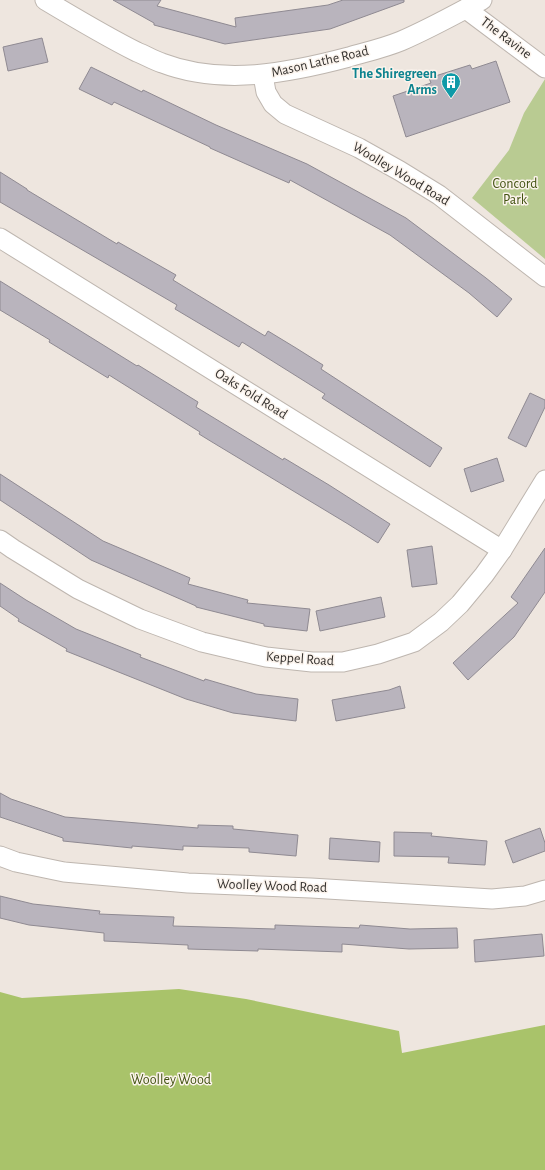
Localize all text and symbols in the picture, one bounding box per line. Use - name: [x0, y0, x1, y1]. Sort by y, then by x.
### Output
- street label: The Ravine: [478, 14, 534, 62]
- street label: Mason Lathe Road: [270, 44, 370, 80]
- place label: The Shiregreen Arms: [352, 67, 437, 97]
- building icon: The Shiregreen Arms: [440, 71, 462, 99]
- street label: Woolley Wood Road: [350, 140, 452, 208]
- park label: Concord Park: [493, 177, 537, 207]
- street label: Oaks Fold Road: [212, 366, 290, 422]
- street label: Keppel Road: [266, 650, 334, 668]
- street label: Woolley Wood Road: [217, 877, 327, 895]
- park label: Woolley Wood: [131, 1073, 211, 1087]

